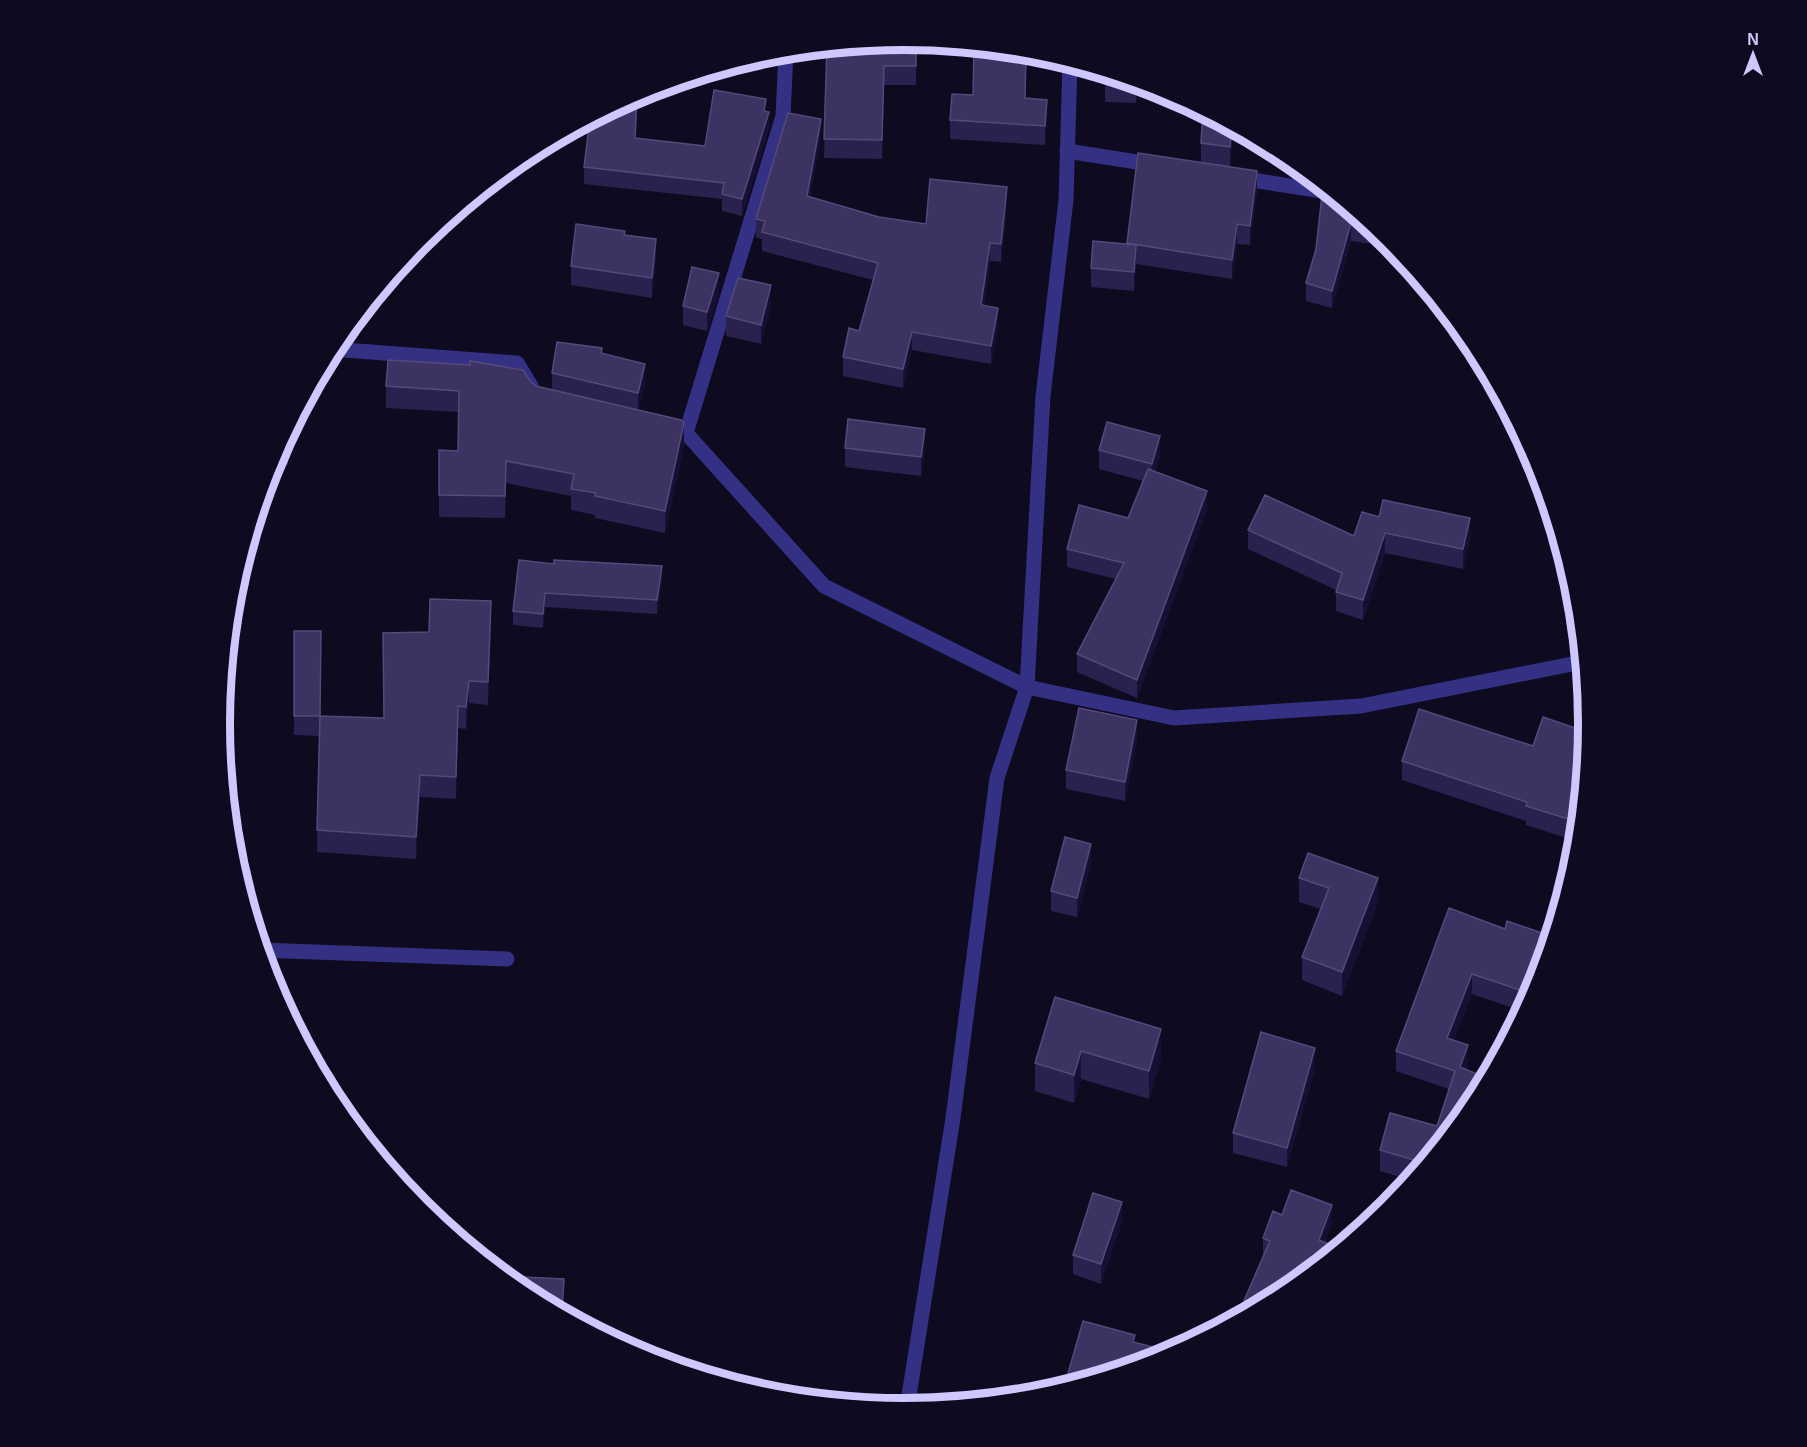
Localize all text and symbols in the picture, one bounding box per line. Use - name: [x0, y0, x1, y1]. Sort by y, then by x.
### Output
- north arrow: [1723, 24, 1783, 84]
- text: N: [1747, 31, 1759, 48]

